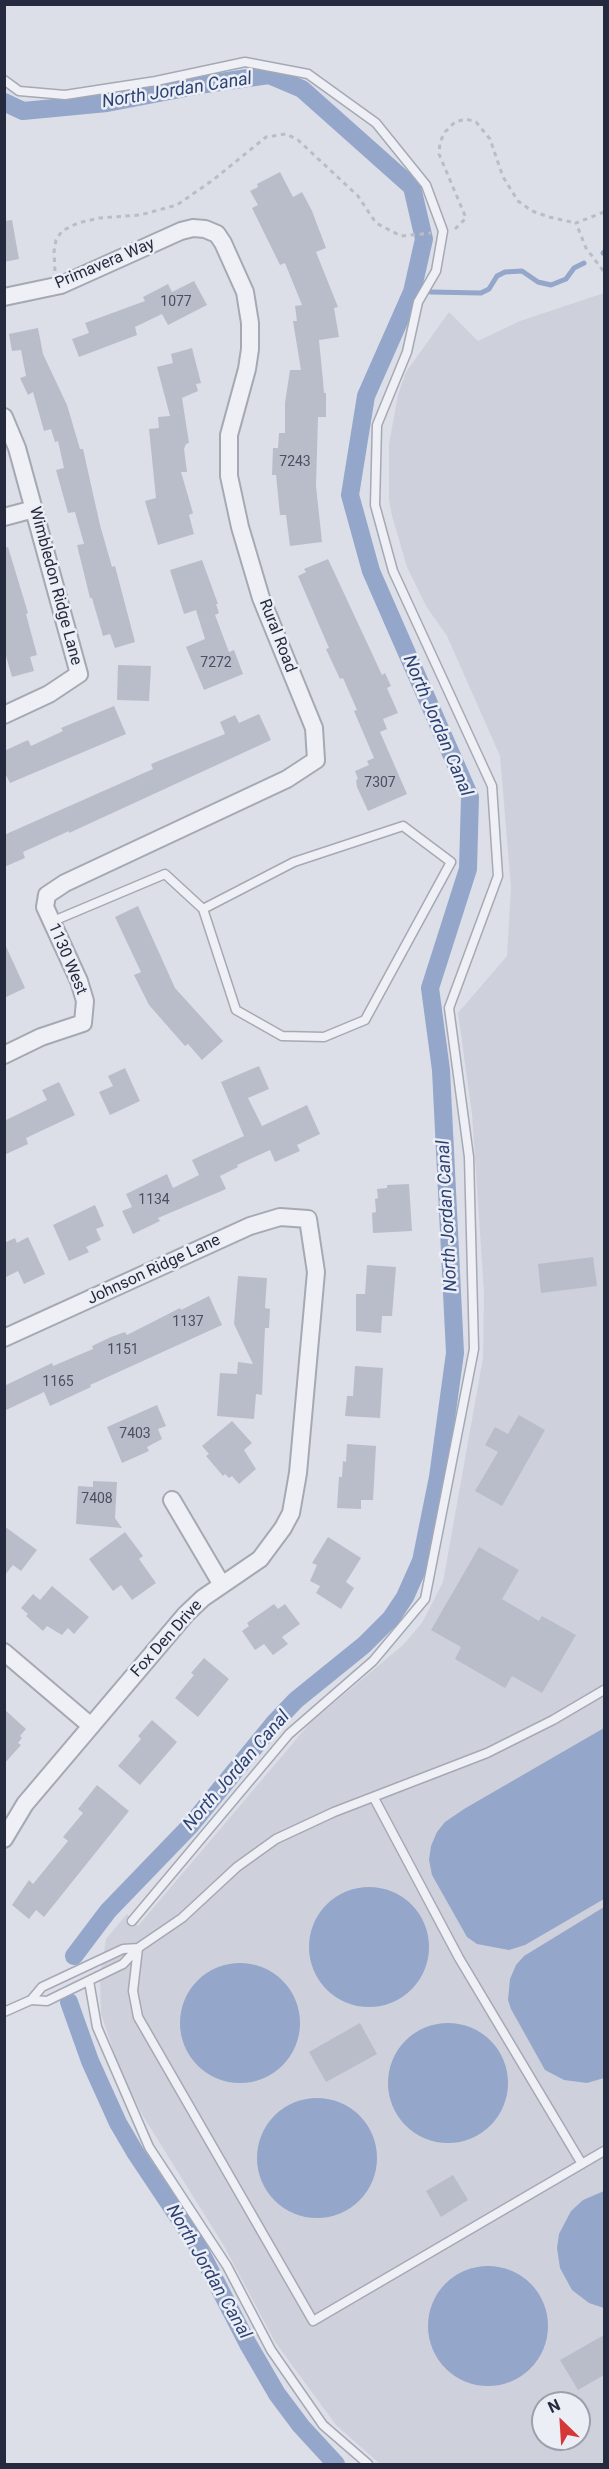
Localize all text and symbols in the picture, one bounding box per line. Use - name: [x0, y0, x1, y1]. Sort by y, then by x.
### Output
- water label: North Jordan Canal: [100, 68, 254, 114]
- street label: Primavera Way: [52, 234, 158, 294]
- house number: 1077: [160, 294, 192, 310]
- house number: 7243: [279, 454, 311, 470]
- street label: Wimbledon Ridge Lane: [25, 505, 85, 667]
- street label: Rural Road: [254, 597, 300, 675]
- water label: North Jordan Canal: [397, 652, 477, 800]
- house number: 7272: [200, 655, 232, 671]
- house number: 7307: [364, 775, 396, 791]
- street label: 1130 West: [43, 920, 91, 998]
- water label: North Jordan Canal: [433, 1140, 463, 1292]
- house number: 1134: [138, 1192, 170, 1208]
- street label: Johnson Ridge Lane: [84, 1231, 224, 1309]
- house number: 1137: [172, 1314, 204, 1330]
- house number: 1151: [107, 1342, 139, 1358]
- house number: 1165: [42, 1374, 74, 1390]
- house number: 7403: [119, 1426, 151, 1442]
- house number: 7408: [81, 1491, 113, 1507]
- street label: Fox Den Drive: [127, 1596, 207, 1682]
- water label: North Jordan Canal: [179, 1707, 295, 1835]
- water label: North Jordan Canal: [161, 2201, 255, 2343]
- north arrow: [531, 2391, 591, 2451]
- text: N: [545, 2395, 563, 2417]

